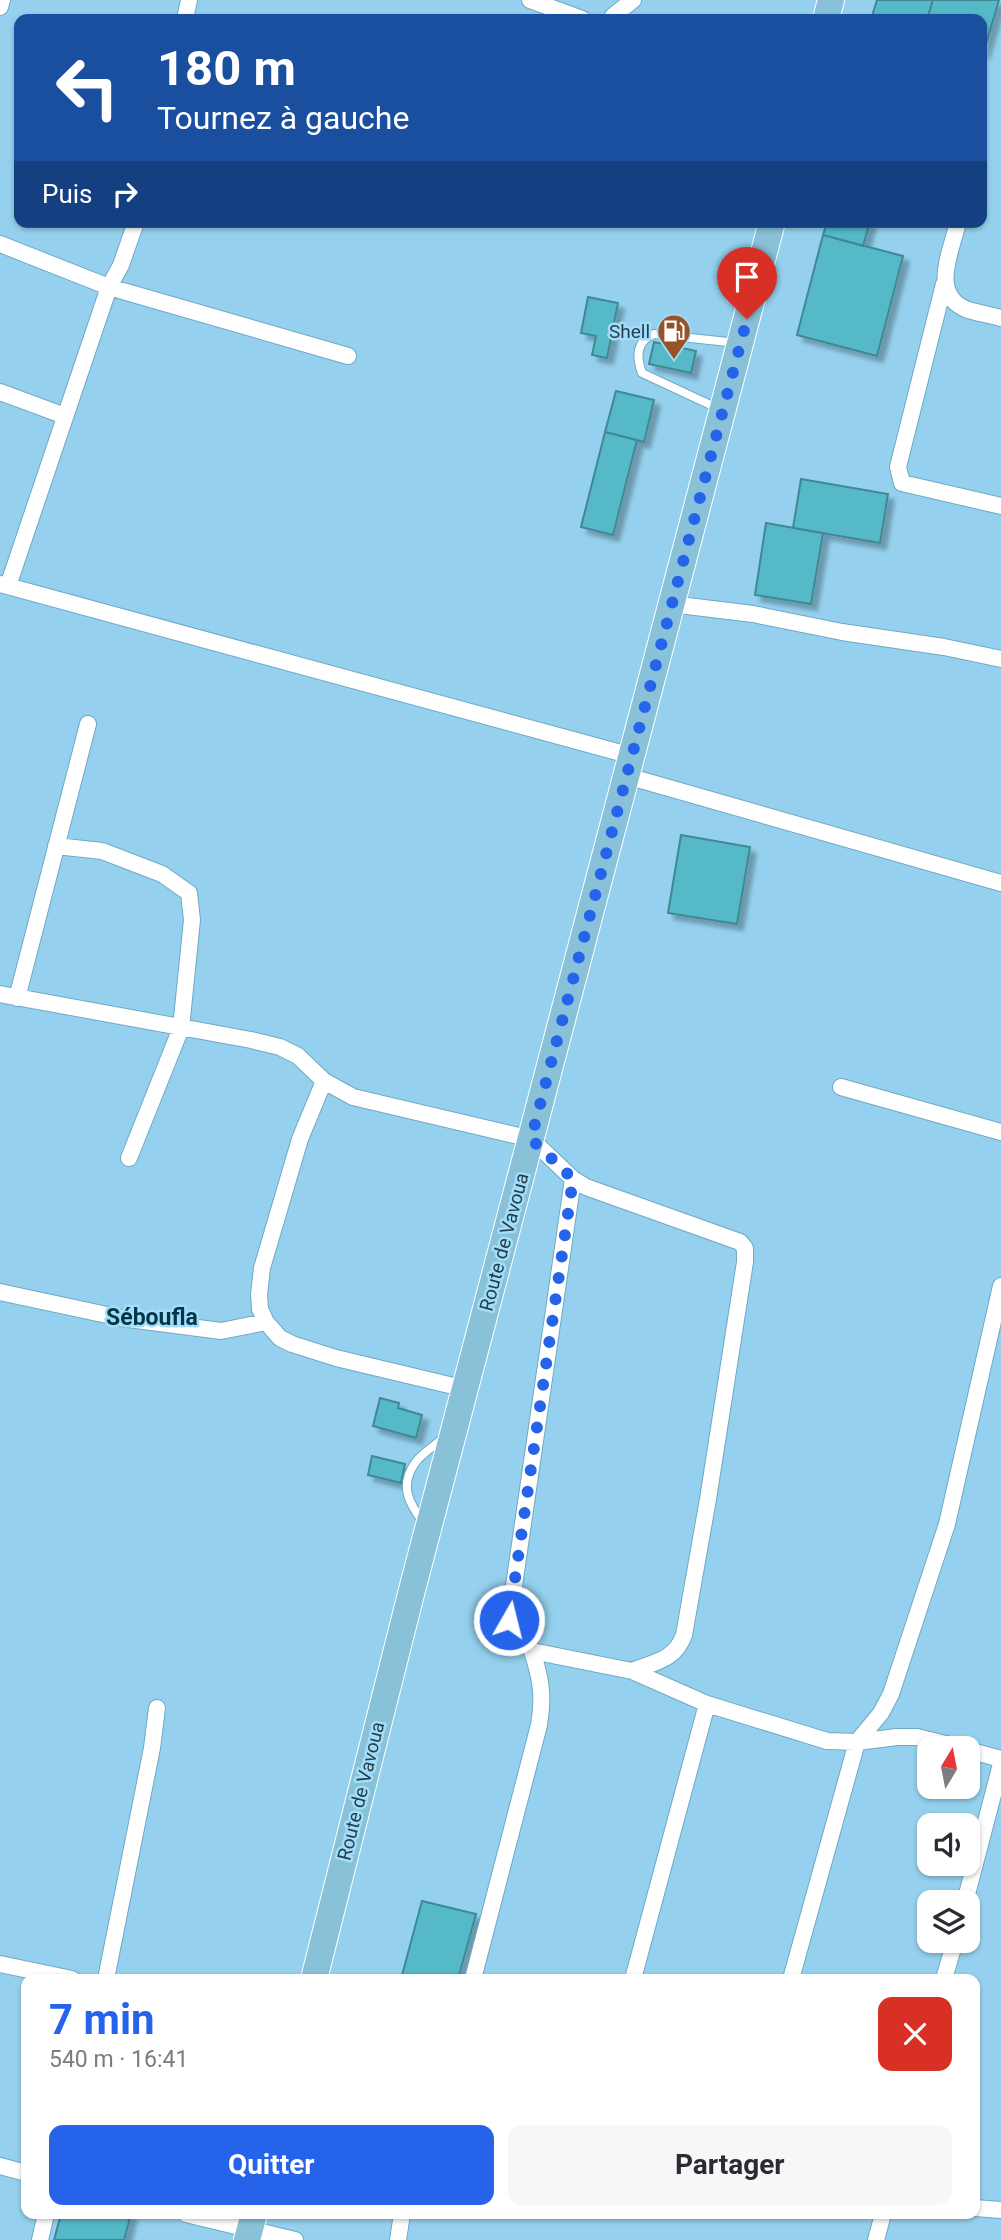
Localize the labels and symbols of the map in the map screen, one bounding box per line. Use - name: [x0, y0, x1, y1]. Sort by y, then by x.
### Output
- pin: [717, 247, 777, 319]
- fuel station icon: Shell: [655, 312, 693, 361]
- place label: Shell: [609, 320, 650, 343]
- street label: Route de Vavoua: [475, 1170, 533, 1314]
- district label: Séboufla: [106, 1304, 198, 1331]
- position arrow: [472, 1583, 546, 1657]
- street label: Route de Vavoua: [333, 1719, 389, 1863]
- north arrow: [917, 1736, 980, 1799]

